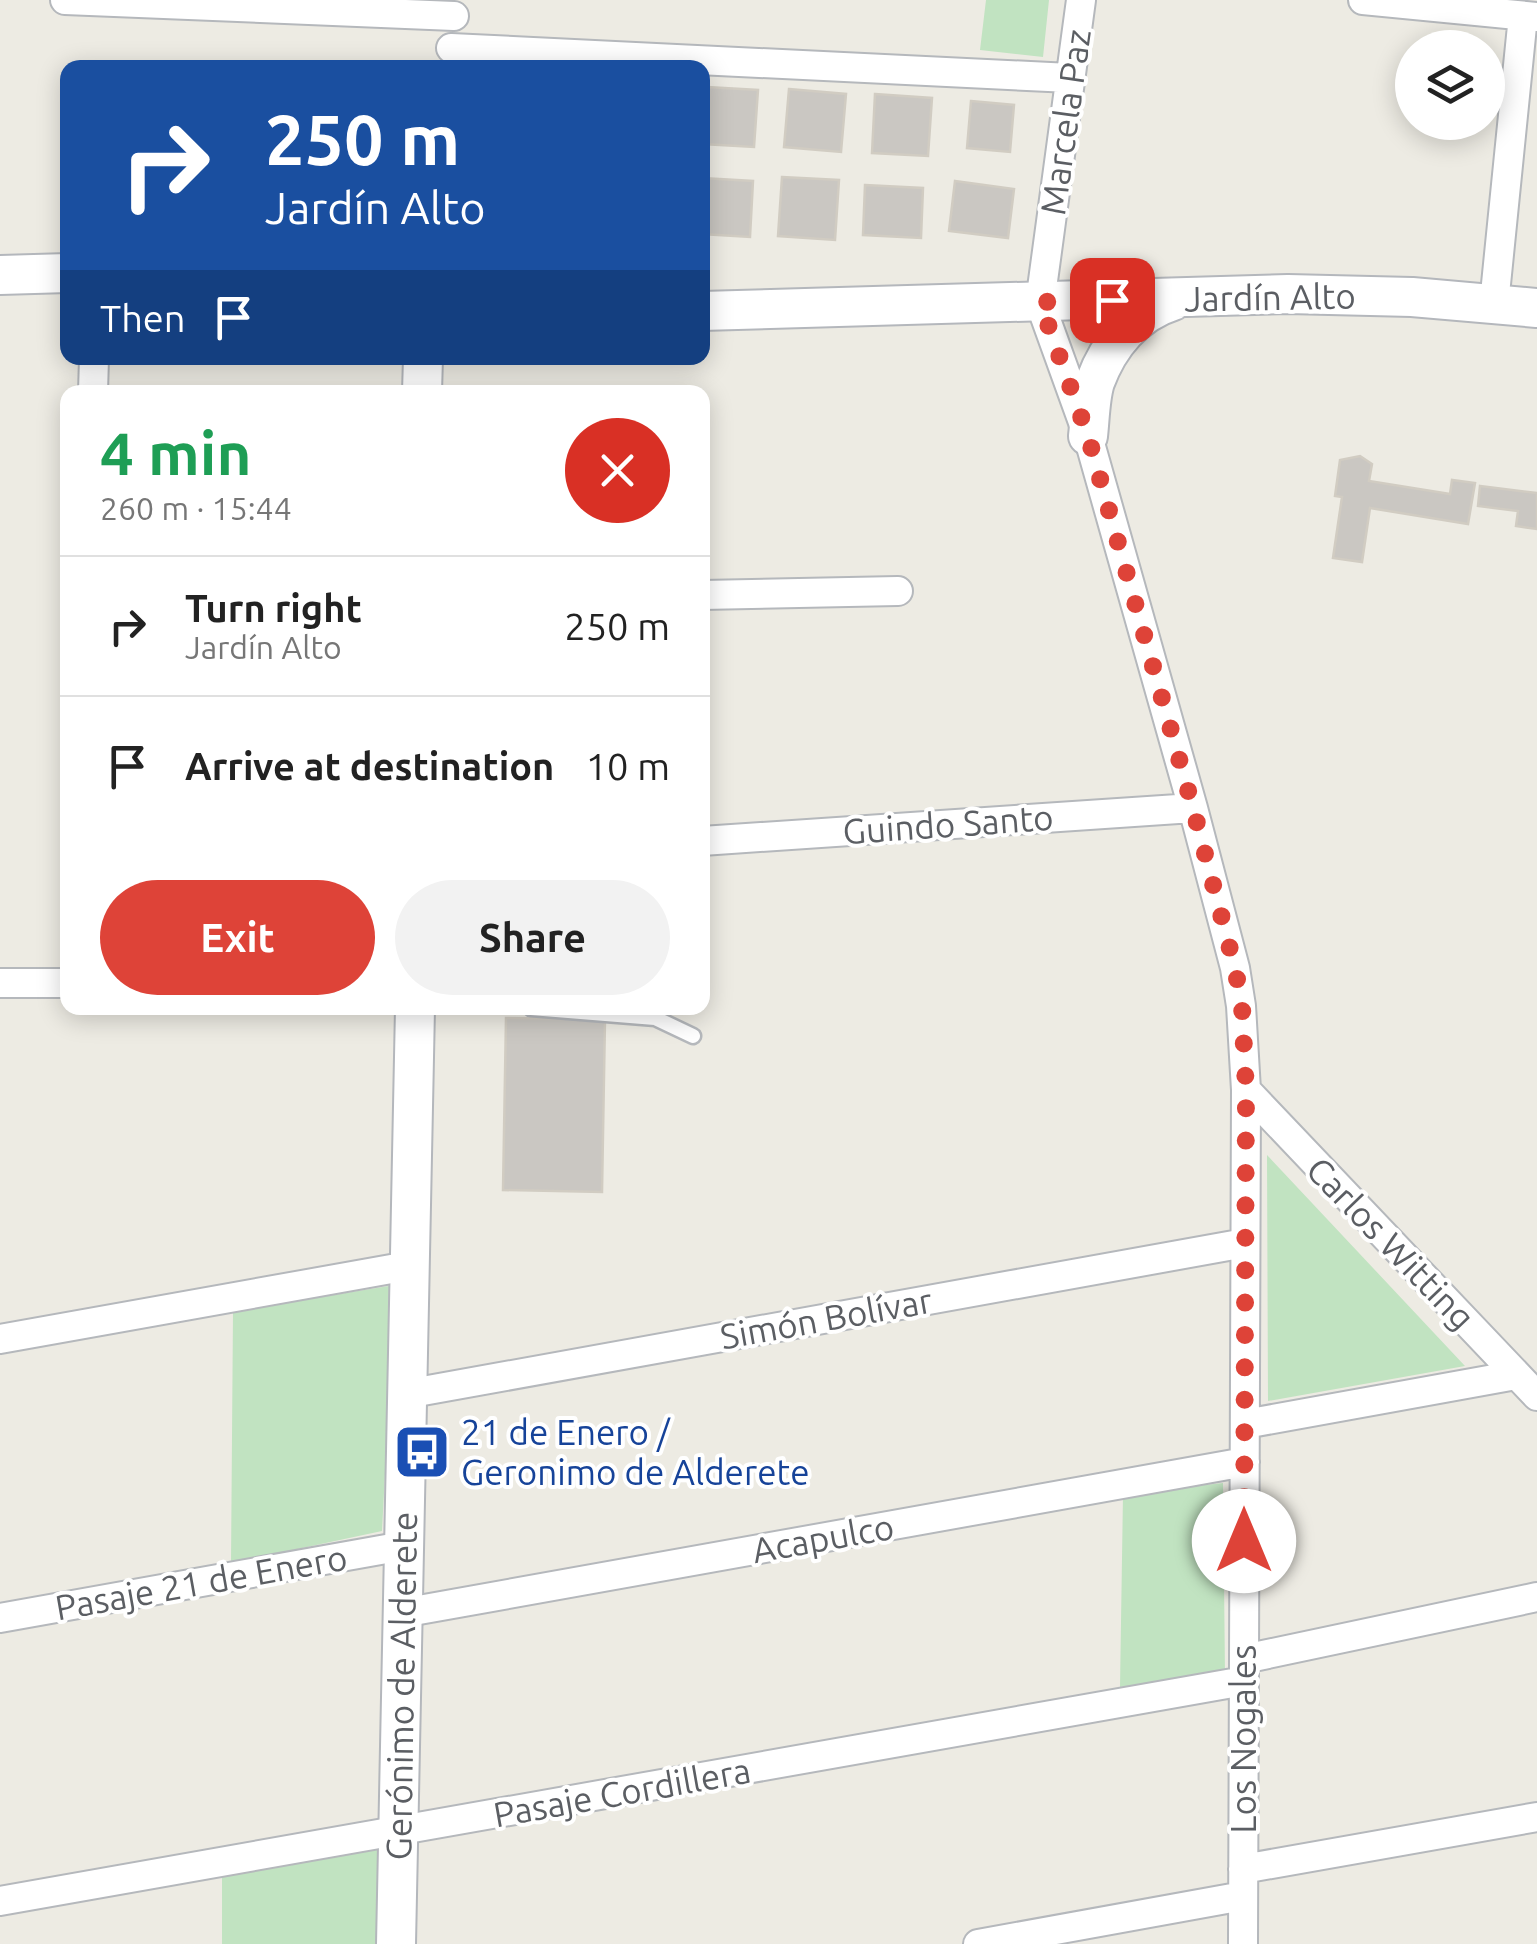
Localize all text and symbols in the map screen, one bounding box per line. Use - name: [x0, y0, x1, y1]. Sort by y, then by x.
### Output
- street label: Marcela Paz: [1032, 27, 1098, 217]
- map controls: [1395, 30, 1505, 140]
- button: layers: [1395, 30, 1505, 140]
- icon: right: [100, 100, 230, 230]
- text: 250 m: [265, 100, 460, 178]
- text: Jardín Alto: [265, 182, 486, 233]
- pin: [1070, 258, 1155, 343]
- icon: arrive: [1085, 273, 1140, 328]
- street label: Jardín Alto: [1184, 276, 1356, 318]
- icon: arrive: [206, 290, 261, 345]
- text: Then: [100, 297, 186, 339]
- button: close: [565, 418, 670, 523]
- text: 4 min: [100, 419, 252, 486]
- text: 260 m · 15:44: [100, 490, 292, 526]
- text: Turn right: [185, 587, 362, 629]
- icon: right: [100, 599, 155, 654]
- text: 250 m: [564, 605, 670, 647]
- text: Jardín Alto: [185, 629, 342, 665]
- icon: arrive: [100, 739, 155, 794]
- text: Arrive at destination: [185, 745, 554, 787]
- text: 10 m: [586, 745, 670, 787]
- street label: Guindo Santo: [841, 797, 1055, 851]
- button: Exit: [100, 880, 375, 995]
- button: Share: [395, 880, 670, 995]
- street label: Carlos Witting: [1299, 1149, 1483, 1337]
- street label: Simón Bolívar: [717, 1280, 935, 1356]
- place label: 21 de Enero / Geronimo de Alderete: [461, 1412, 810, 1492]
- bus stop icon: 21 de Enero / Geronimo de Alderete: [392, 1422, 452, 1482]
- position arrow: [1192, 1489, 1296, 1593]
- street label: Acapulco: [749, 1506, 897, 1570]
- street label: Gerónimo de Alderete: [378, 1511, 424, 1861]
- street label: Pasaje 21 de Enero: [52, 1537, 350, 1627]
- street label: Los Nogales: [1223, 1645, 1263, 1833]
- street label: Pasaje Cordillera: [490, 1750, 754, 1834]

